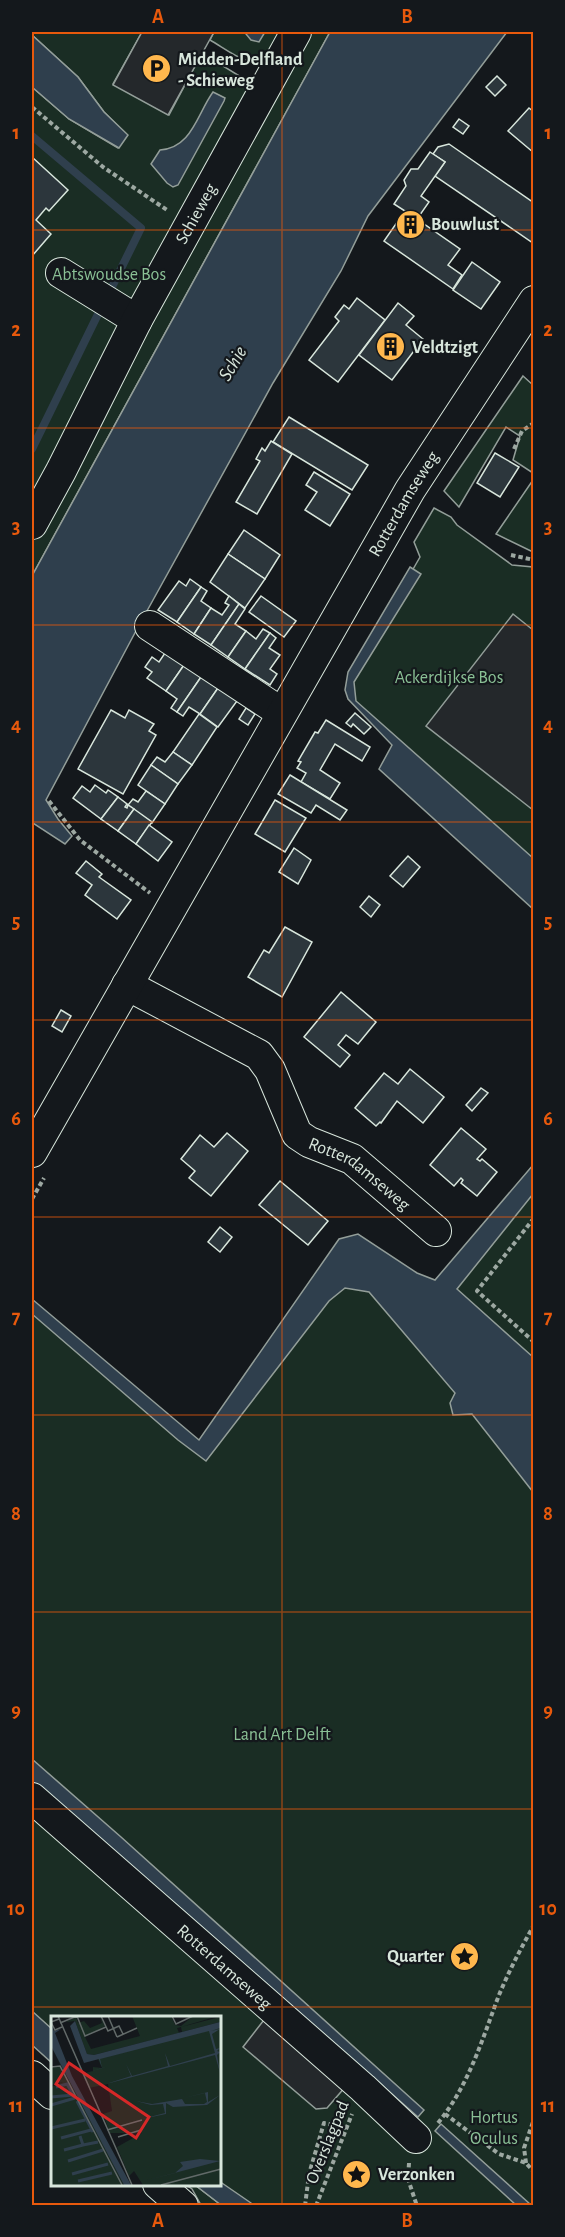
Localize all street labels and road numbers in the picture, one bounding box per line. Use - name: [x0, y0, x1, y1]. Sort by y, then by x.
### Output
- street label: Schieweg: [173, 181, 221, 247]
- street label: Rotterdamseweg: [366, 448, 443, 560]
- street label: Rotterdamseweg: [306, 1135, 413, 1215]
- street label: Rotterdamseweg: [173, 1921, 275, 2014]
- street label: Overslagpad: [303, 2098, 353, 2186]

